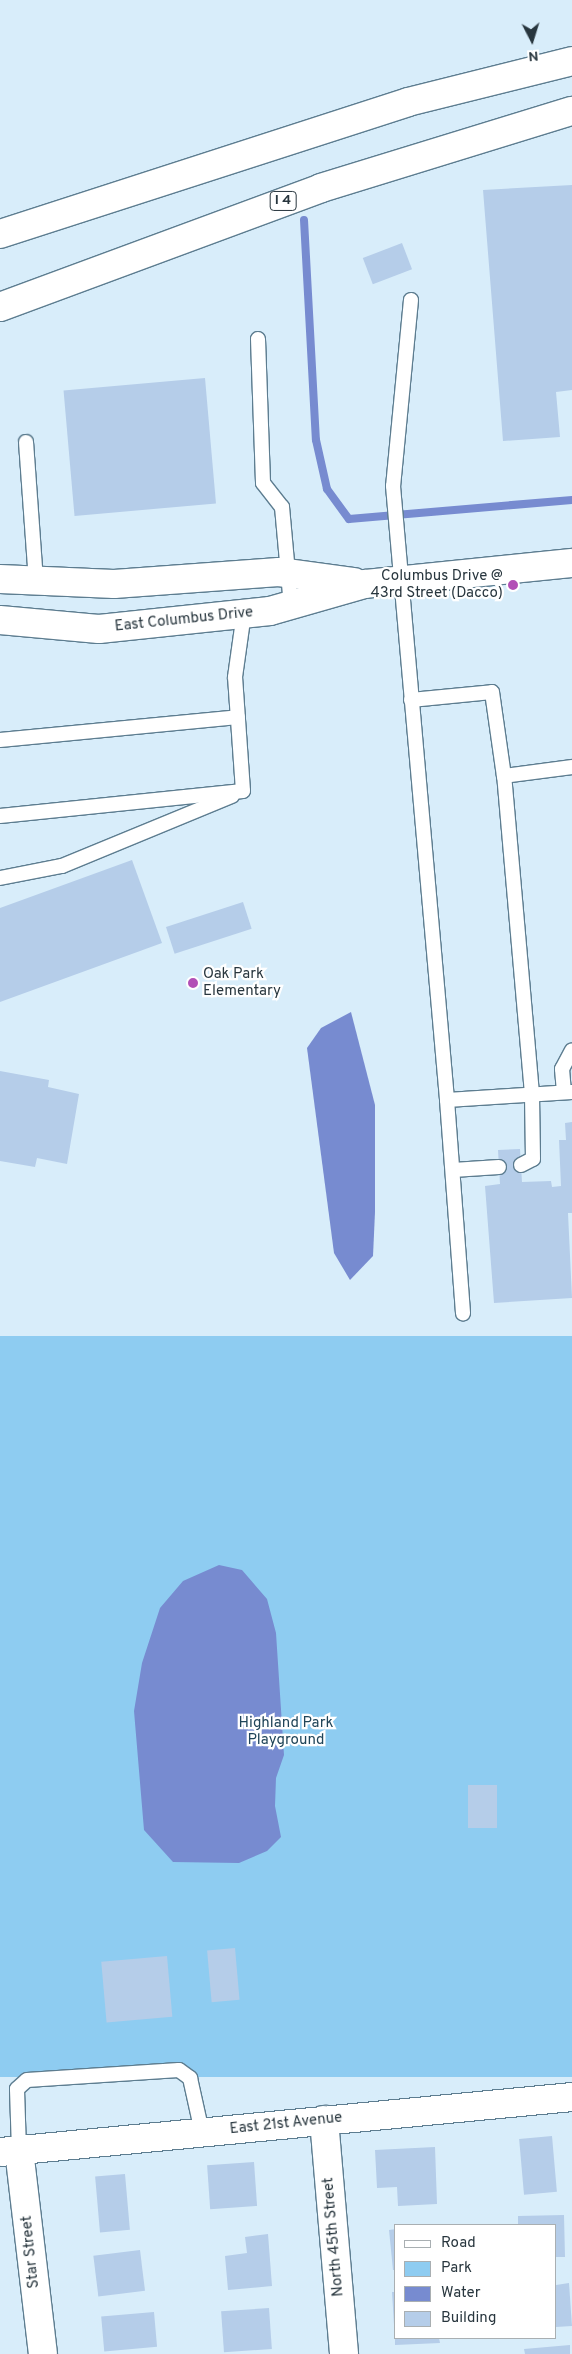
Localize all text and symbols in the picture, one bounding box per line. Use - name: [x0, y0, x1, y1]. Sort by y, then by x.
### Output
- north arrow: [507, 15, 557, 65]
- text: N: [528, 47, 539, 64]
- road number: I 4: [269, 190, 297, 212]
- place label: Columbus Drive @ 43rd Street (Dacco): [370, 567, 503, 602]
- marker: Columbus Drive @ 43rd Street (Dacco): [507, 579, 519, 591]
- street label: East Columbus Drive: [114, 604, 254, 636]
- place label: Oak Park Elementary: [203, 965, 281, 1000]
- marker: Oak Park Elementary: [187, 977, 199, 989]
- park label: Highland Park Playground: [239, 1714, 333, 1749]
- street label: East 21st Avenue: [229, 2109, 343, 2139]
- street label: North 45th Street: [320, 2177, 348, 2297]
- street label: Star Street: [18, 2215, 44, 2289]
- legend: [394, 2224, 557, 2339]
- text: Road: [441, 2234, 476, 2253]
- text: Park: [441, 2259, 472, 2278]
- text: Water: [441, 2284, 480, 2303]
- text: Building: [441, 2309, 496, 2328]

